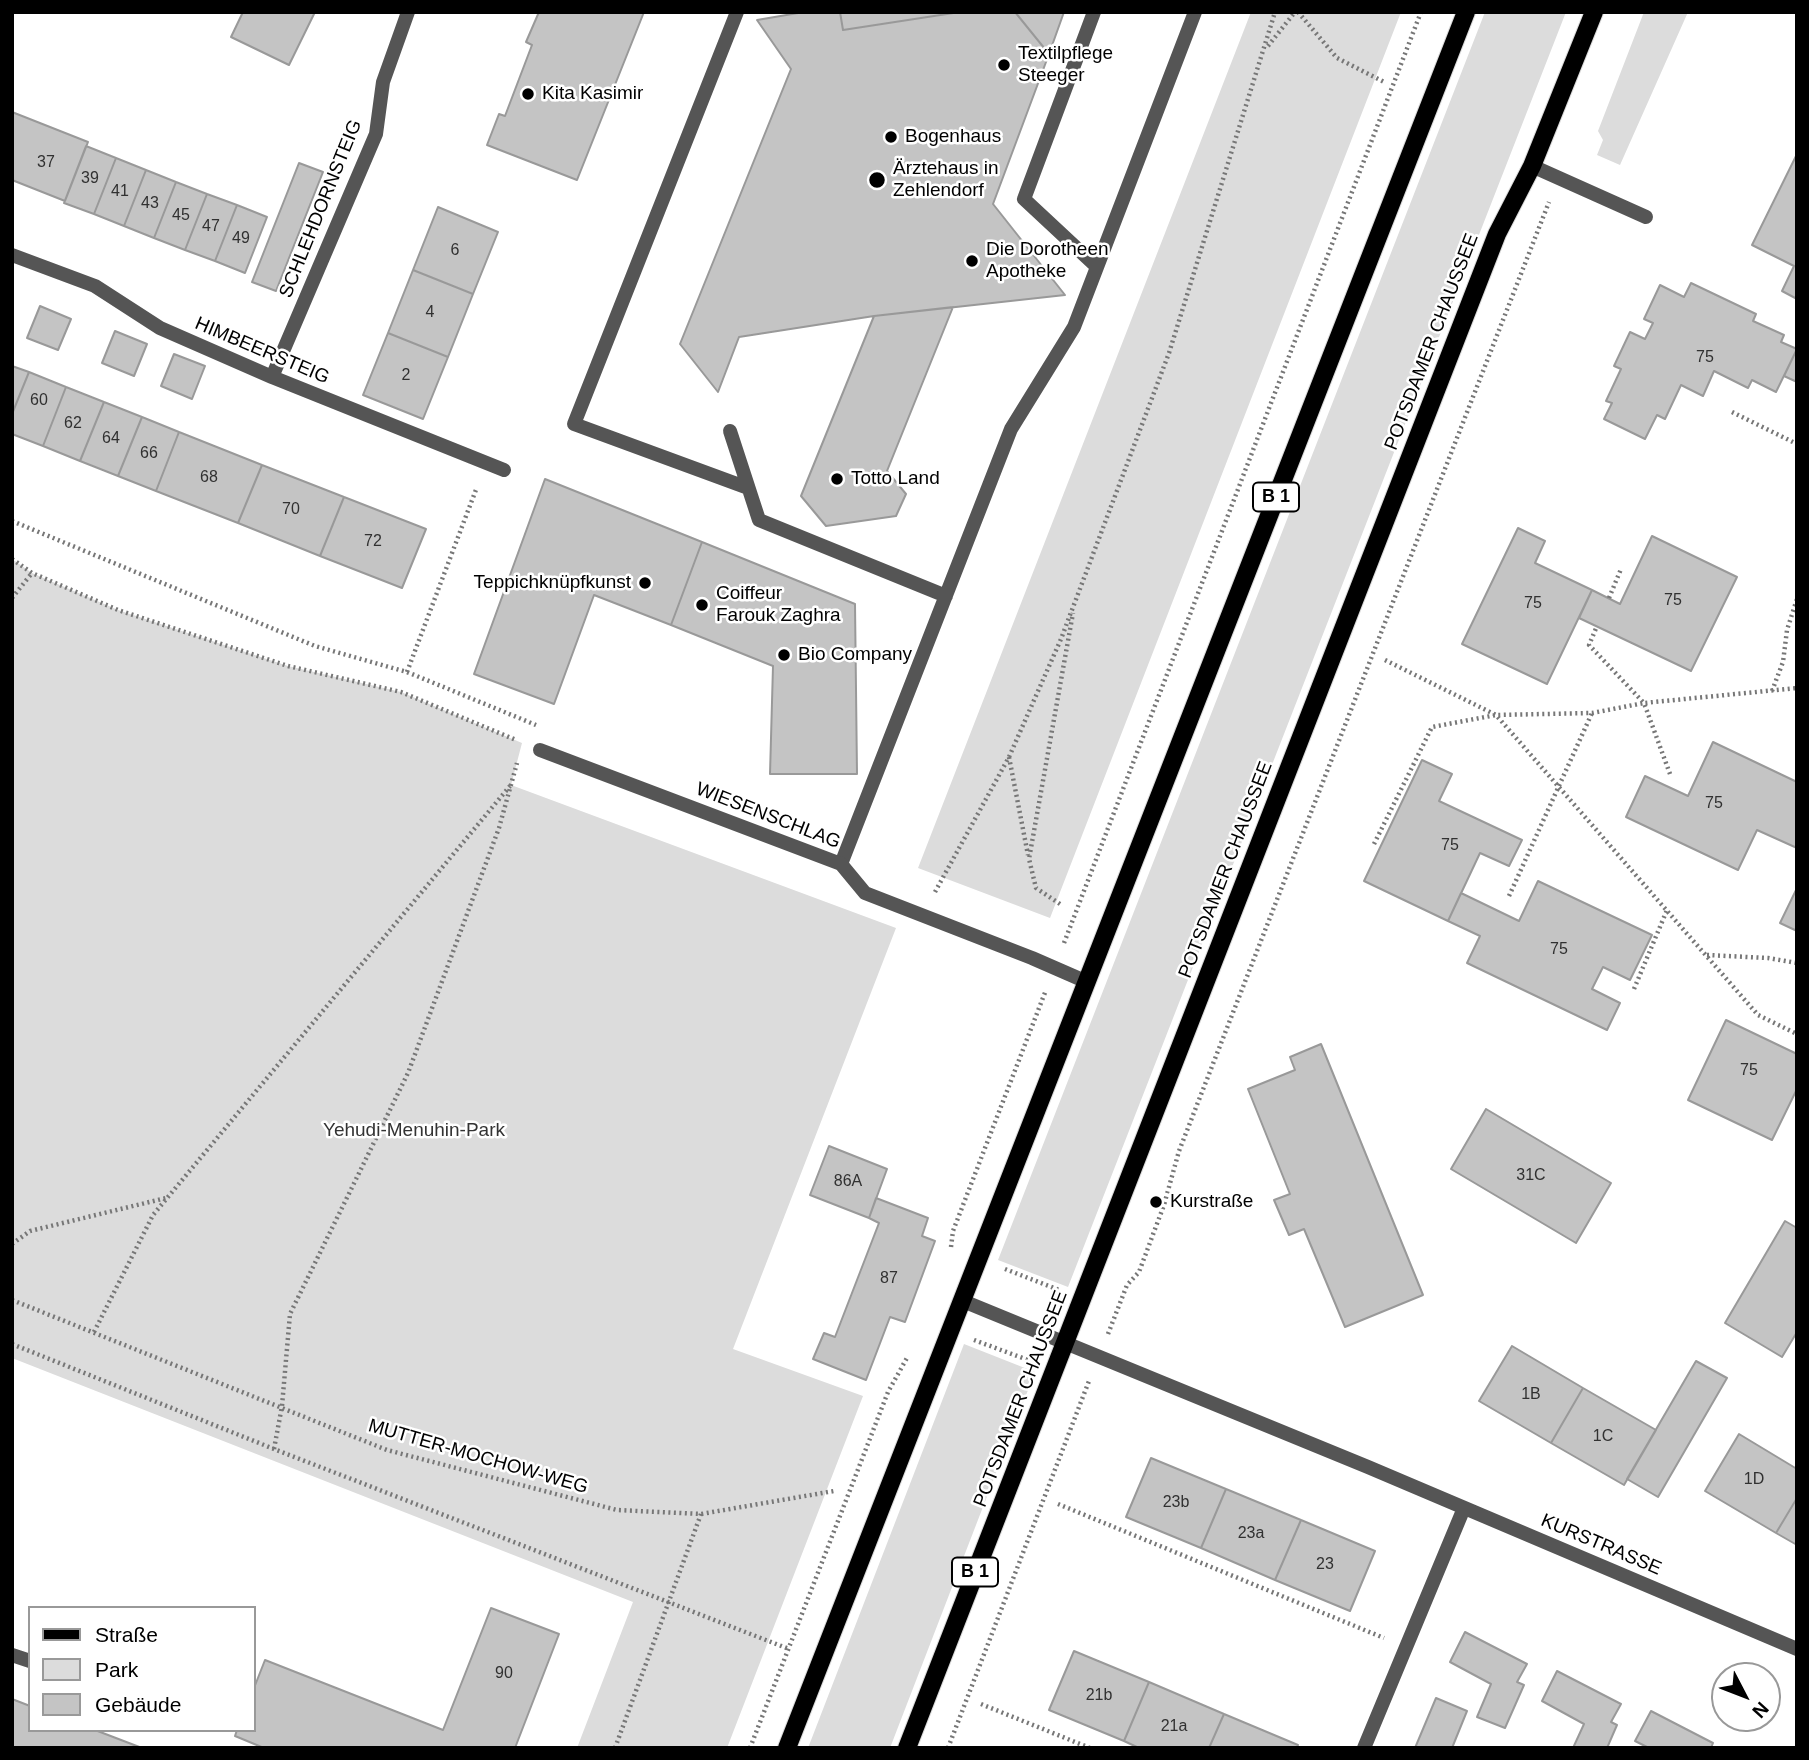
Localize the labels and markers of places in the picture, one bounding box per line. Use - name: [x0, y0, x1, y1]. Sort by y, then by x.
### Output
- place label: Textilpflege Steeger: [1018, 43, 1113, 87]
- marker: Textilpflege Steeger: [996, 57, 1012, 73]
- place label: Kita Kasimir: [542, 83, 643, 105]
- marker: Kita Kasimir: [520, 86, 536, 102]
- place label: Bogenhaus: [905, 126, 1001, 148]
- marker: Bogenhaus: [883, 129, 899, 145]
- place label: Ärztehaus in Zehlendorf: [893, 158, 999, 202]
- marker: Ärztehaus in Zehlendorf: [867, 170, 887, 190]
- place label: Die Dorotheen Apotheke: [986, 239, 1109, 283]
- marker: Die Dorotheen Apotheke: [964, 253, 980, 269]
- place label: Totto Land: [851, 468, 940, 490]
- marker: Totto Land: [829, 471, 845, 487]
- place label: Teppichknüpfkunst: [474, 572, 631, 594]
- marker: Teppichknüpfkunst: [637, 575, 653, 591]
- place label: Coiffeur Farouk Zaghra: [716, 583, 841, 627]
- marker: Coiffeur Farouk Zaghra: [694, 597, 710, 613]
- place label: Bio Company: [798, 644, 912, 666]
- marker: Bio Company: [776, 647, 792, 663]
- place label: Kurstraße: [1170, 1191, 1253, 1213]
- marker: Kurstraße: [1148, 1194, 1164, 1210]

